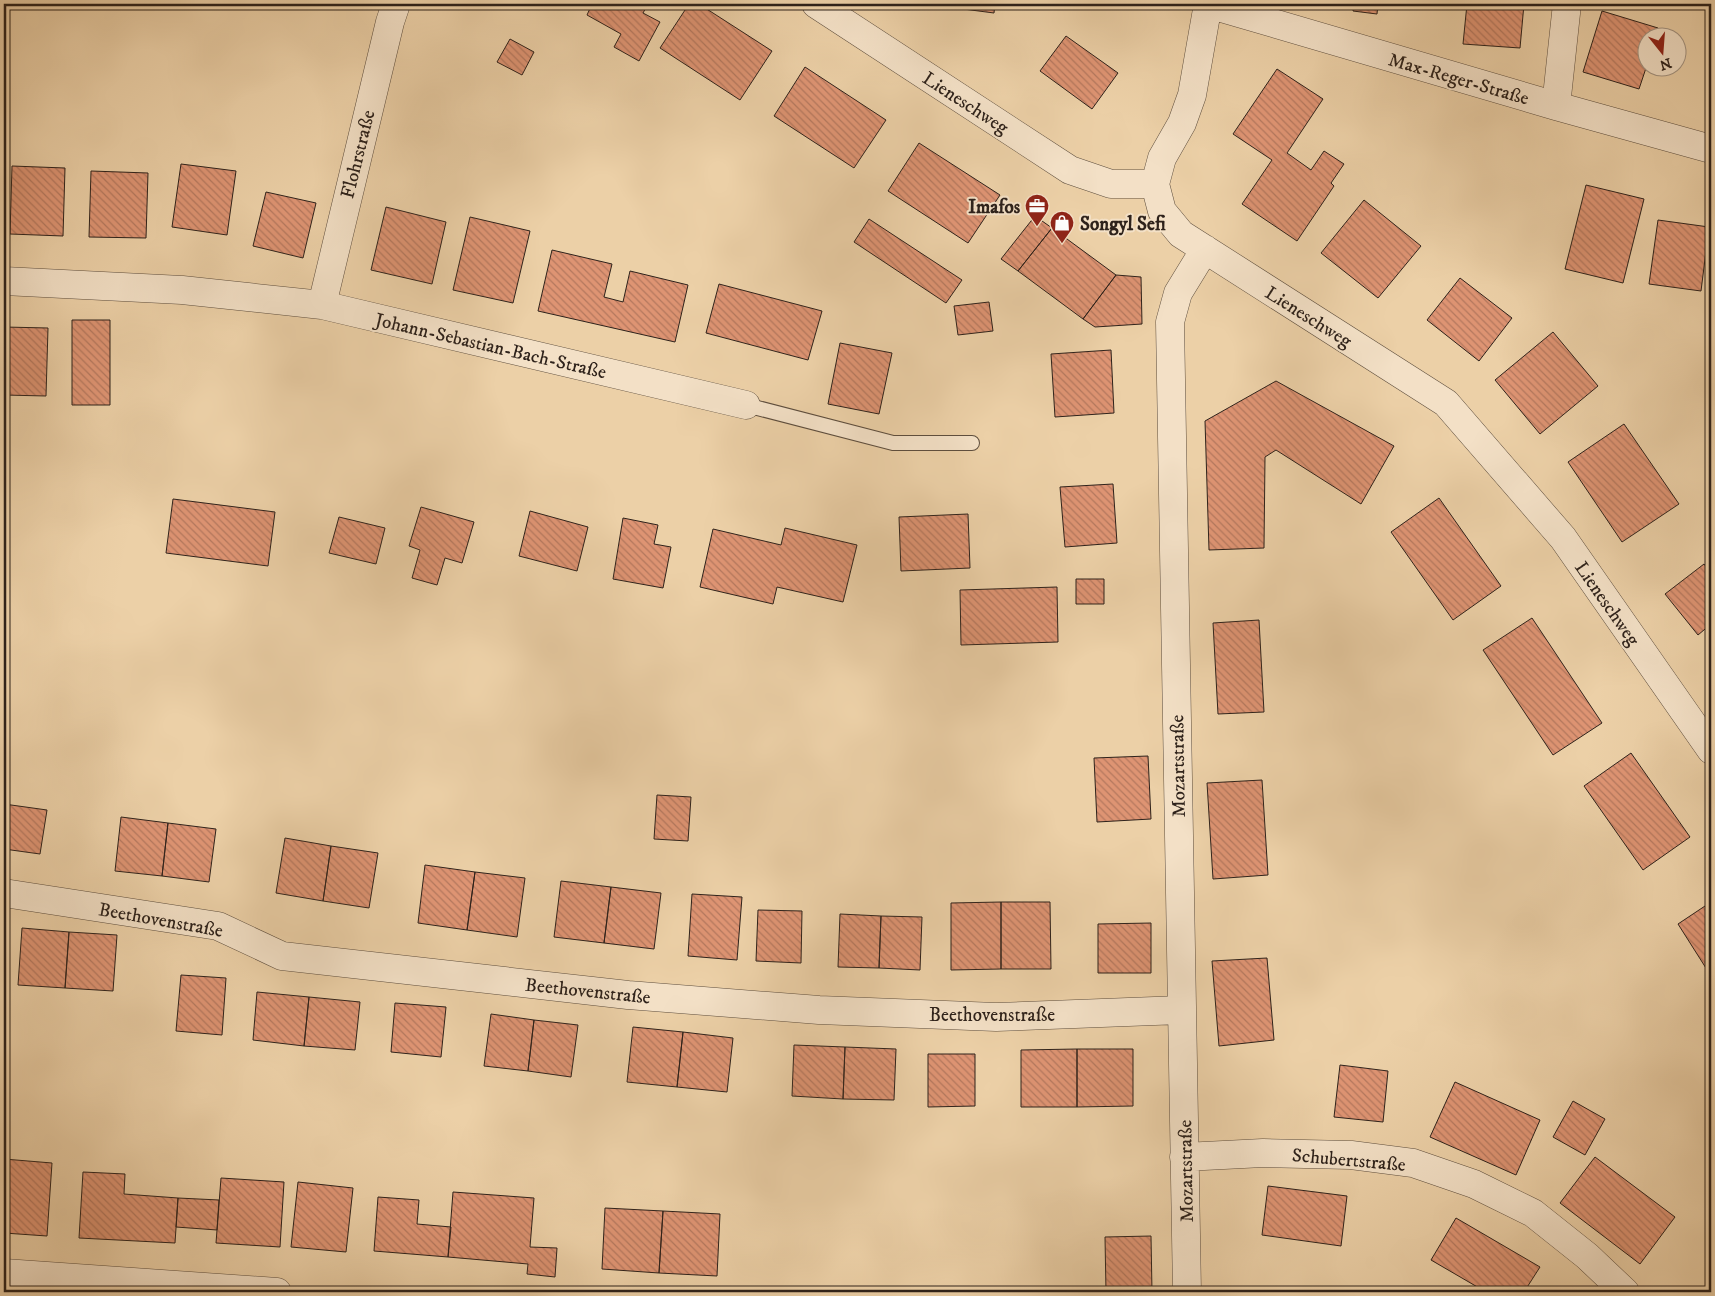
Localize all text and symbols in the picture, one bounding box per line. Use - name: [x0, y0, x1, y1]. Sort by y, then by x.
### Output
- north arrow: [1638, 28, 1688, 78]
- street label: Max-Reger-Straße: [1386, 48, 1532, 111]
- text: N: [1657, 53, 1674, 74]
- street label: Lieneschweg: [918, 67, 1013, 140]
- street label: Flohrstraße: [336, 108, 381, 201]
- office icon: Imafos: [1024, 193, 1050, 227]
- place label: Imafos: [968, 196, 1021, 219]
- shop icon: Songyl Sefi: [1049, 210, 1075, 244]
- place label: Songyl Sefi: [1080, 213, 1166, 236]
- street label: Lieneschweg: [1261, 282, 1356, 353]
- street label: Johann-Sebastian-Bach-Straße: [371, 308, 608, 384]
- street label: Lieneschweg: [1569, 557, 1645, 651]
- street label: Mozartstraße: [1166, 714, 1191, 818]
- street label: Beethovenstraße: [97, 898, 225, 943]
- street label: Beethovenstraße: [524, 973, 652, 1010]
- street label: Beethovenstraße: [929, 1004, 1055, 1027]
- street label: Mozartstraße: [1174, 1119, 1199, 1223]
- street label: Schubertstraße: [1291, 1144, 1407, 1177]

